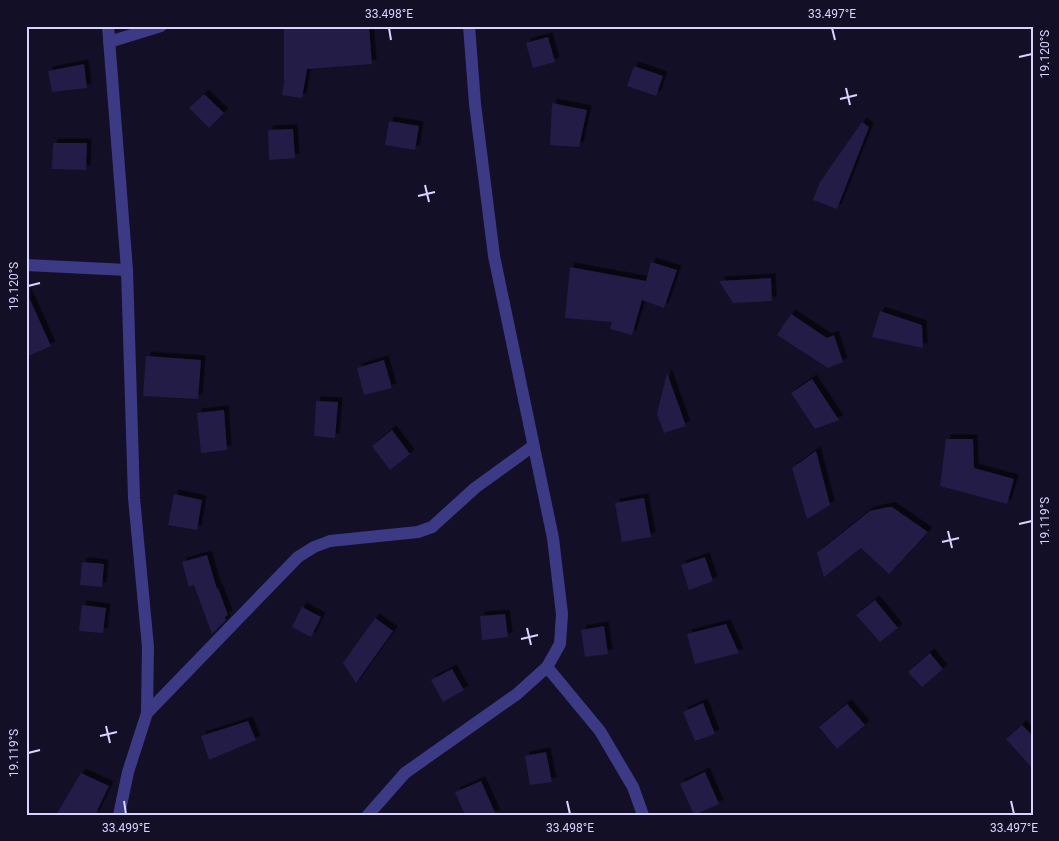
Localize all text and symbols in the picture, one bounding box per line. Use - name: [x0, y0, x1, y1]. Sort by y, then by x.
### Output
- text: 33.498°E: [365, 7, 413, 21]
- text: 33.497°E: [808, 7, 856, 21]
- text: 19.120°S: [1038, 30, 1052, 78]
- text: 19.120°S: [7, 262, 21, 310]
- text: 19.119°S: [1038, 497, 1052, 545]
- text: 19.119°S: [7, 729, 21, 777]
- text: 33.499°E: [102, 821, 150, 835]
- text: 33.498°E: [546, 821, 594, 835]
- text: 33.497°E: [990, 821, 1038, 835]

